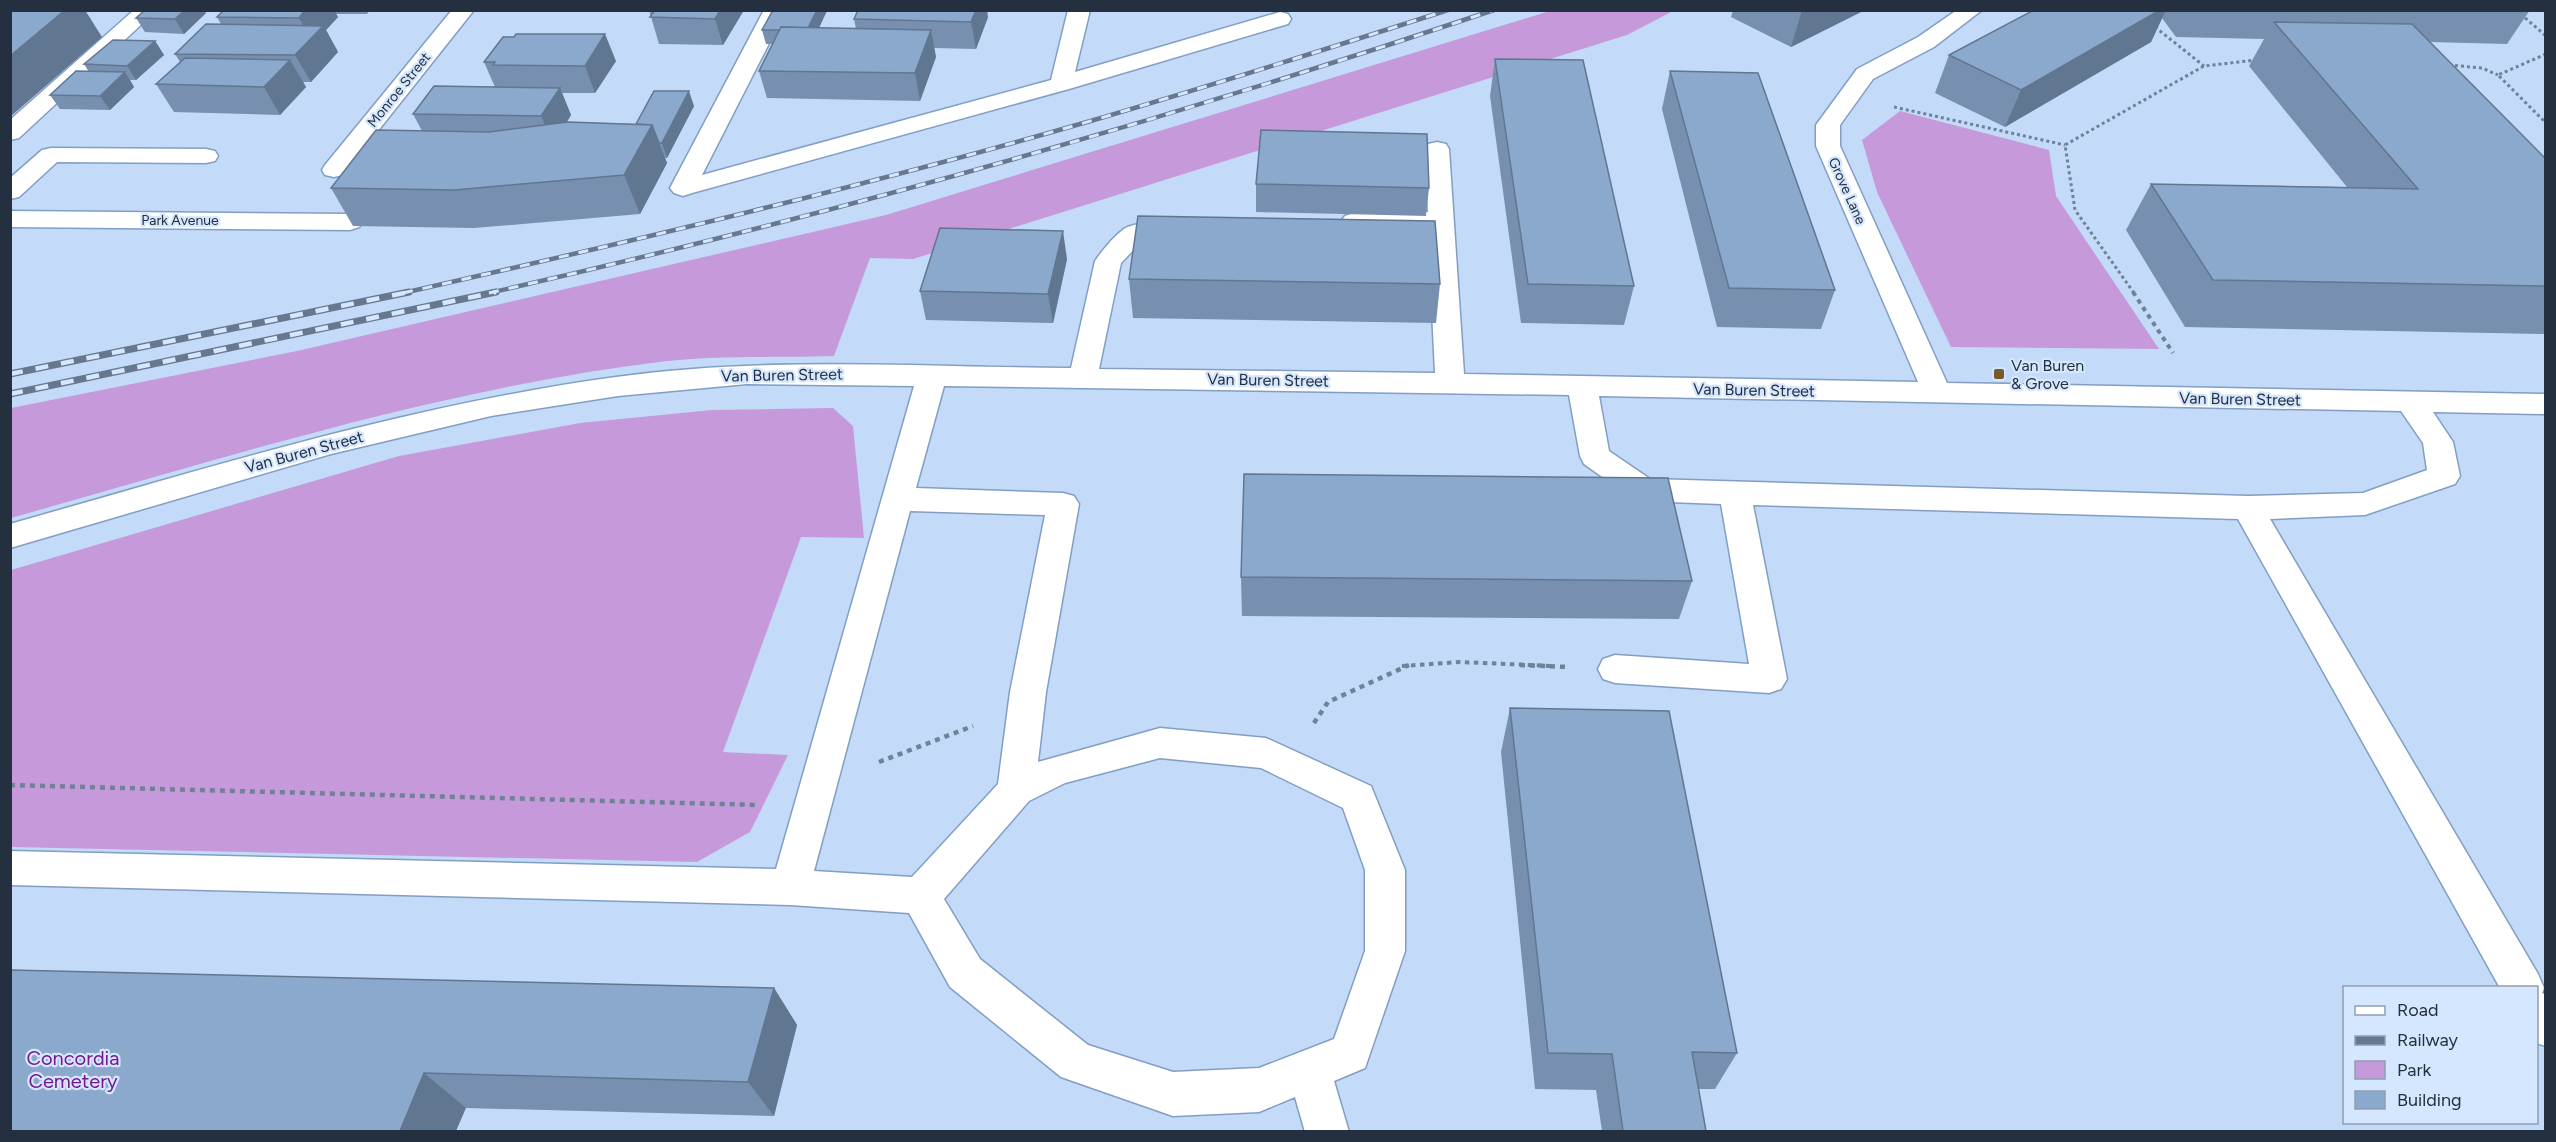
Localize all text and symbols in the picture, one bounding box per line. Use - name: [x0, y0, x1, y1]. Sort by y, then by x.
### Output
- street label: Monroe Street: [364, 49, 434, 131]
- street label: Grove Lane: [1825, 155, 1869, 227]
- street label: Park Avenue: [141, 212, 219, 229]
- place label: Van Buren & Grove: [2011, 356, 2084, 393]
- street label: Van Buren Street: [721, 364, 843, 386]
- marker: Van Buren & Grove: [1992, 367, 2006, 381]
- street label: Van Buren Street: [1207, 369, 1329, 391]
- street label: Van Buren Street: [1693, 379, 1815, 401]
- street label: Van Buren Street: [2179, 388, 2301, 410]
- street label: Van Buren Street: [243, 427, 365, 477]
- legend: [2343, 986, 2538, 1124]
- text: Road: [2397, 999, 2438, 1021]
- text: Railway: [2397, 1029, 2459, 1051]
- park label: Concordia Cemetery: [27, 1046, 119, 1093]
- text: Park: [2397, 1059, 2432, 1081]
- text: Building: [2397, 1089, 2462, 1111]

